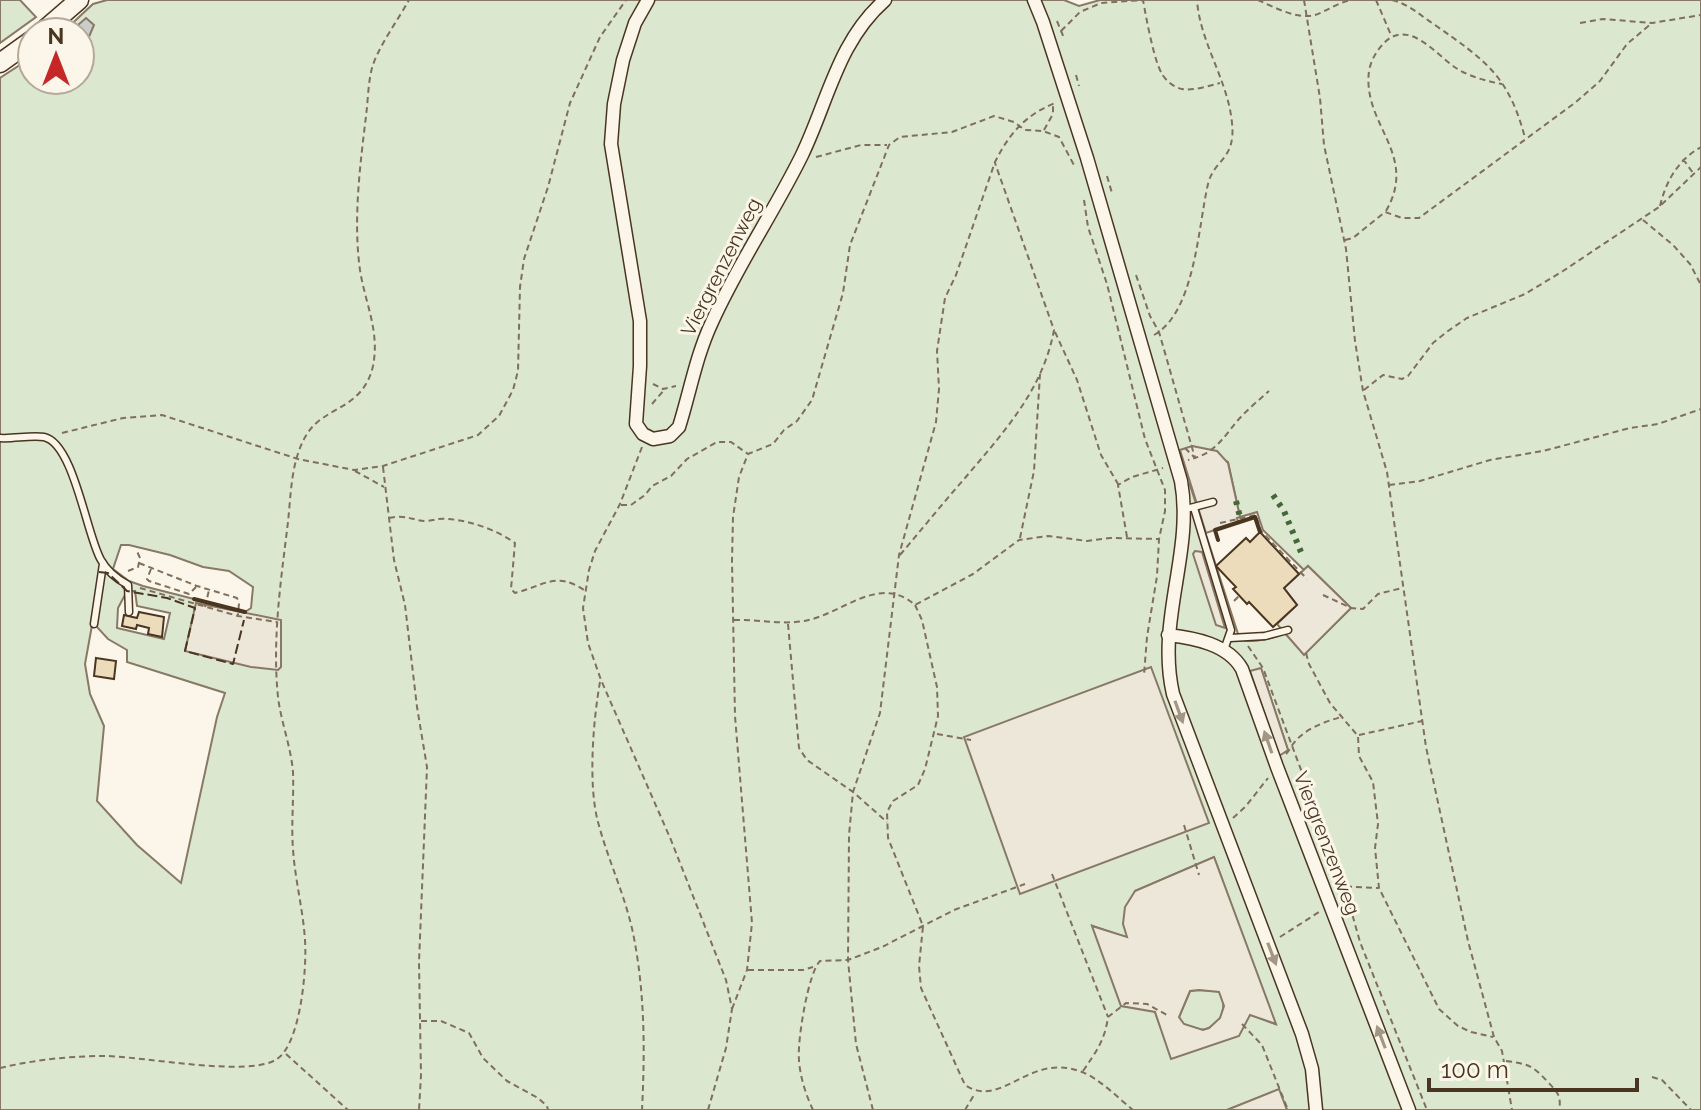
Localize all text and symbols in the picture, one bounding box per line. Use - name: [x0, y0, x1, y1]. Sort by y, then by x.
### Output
- north arrow: [16, 16, 96, 96]
- text: N: [48, 23, 64, 49]
- street label: Viergrenzenweg: [676, 194, 766, 340]
- one-way arrow: [1173, 700, 1186, 724]
- one-way arrow: [1261, 730, 1273, 754]
- street label: Viergrenzenweg: [1289, 768, 1365, 918]
- one-way arrow: [1266, 942, 1279, 966]
- one-way arrow: [1374, 1025, 1387, 1049]
- scale bar: [1429, 1042, 1637, 1092]
- text: 100 m: [1441, 1055, 1509, 1084]

